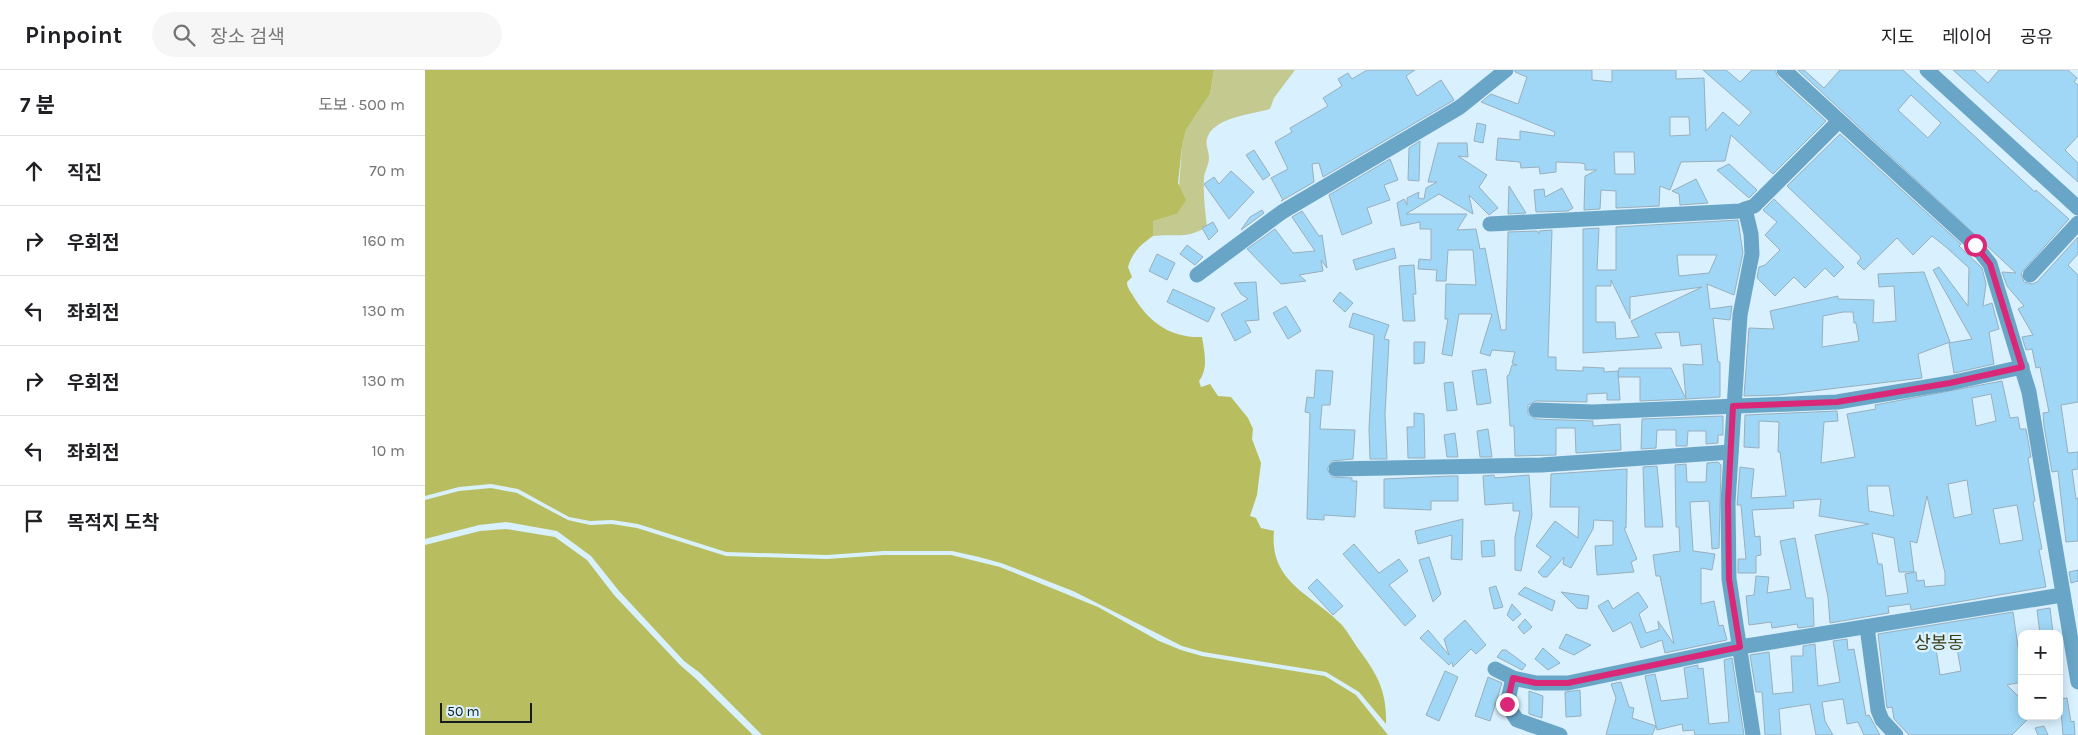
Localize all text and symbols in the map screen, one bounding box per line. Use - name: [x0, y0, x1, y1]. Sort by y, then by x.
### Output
- search box: [152, 12, 502, 57]
- text: Pinpoint: [25, 21, 122, 49]
- icon: search: [170, 21, 198, 49]
- text: 장소 검색: [210, 26, 285, 48]
- text: 지도: [1881, 26, 1914, 48]
- text: 레이어: [1942, 26, 1992, 48]
- text: 공유: [2020, 26, 2053, 48]
- text: 7 분: [20, 93, 55, 117]
- text: 도보 · 500 m: [318, 95, 405, 114]
- icon: ahead: [20, 157, 48, 185]
- text: 70 m: [369, 161, 405, 180]
- text: 직진: [67, 162, 102, 184]
- icon: right: [20, 227, 48, 255]
- text: 160 m: [362, 231, 405, 250]
- text: 우회전: [67, 232, 119, 254]
- route start: [1964, 234, 1987, 257]
- icon: left: [20, 297, 48, 325]
- text: 130 m: [362, 301, 405, 320]
- text: 좌회전: [67, 302, 119, 324]
- icon: right: [20, 367, 48, 395]
- text: 130 m: [362, 371, 405, 390]
- text: 우회전: [67, 372, 119, 394]
- icon: left: [20, 437, 48, 465]
- text: 10 m: [371, 441, 405, 460]
- text: 좌회전: [67, 442, 119, 464]
- icon: arrive: [20, 507, 48, 535]
- text: 목적지 도착: [67, 512, 159, 534]
- map controls: [2018, 630, 2063, 720]
- button: +: [2018, 630, 2063, 675]
- district label: 상봉동: [1914, 632, 1964, 654]
- button: −: [2018, 675, 2063, 720]
- route end: [1496, 693, 1519, 716]
- scale bar: [440, 700, 533, 723]
- text: 50 m: [447, 703, 480, 720]

